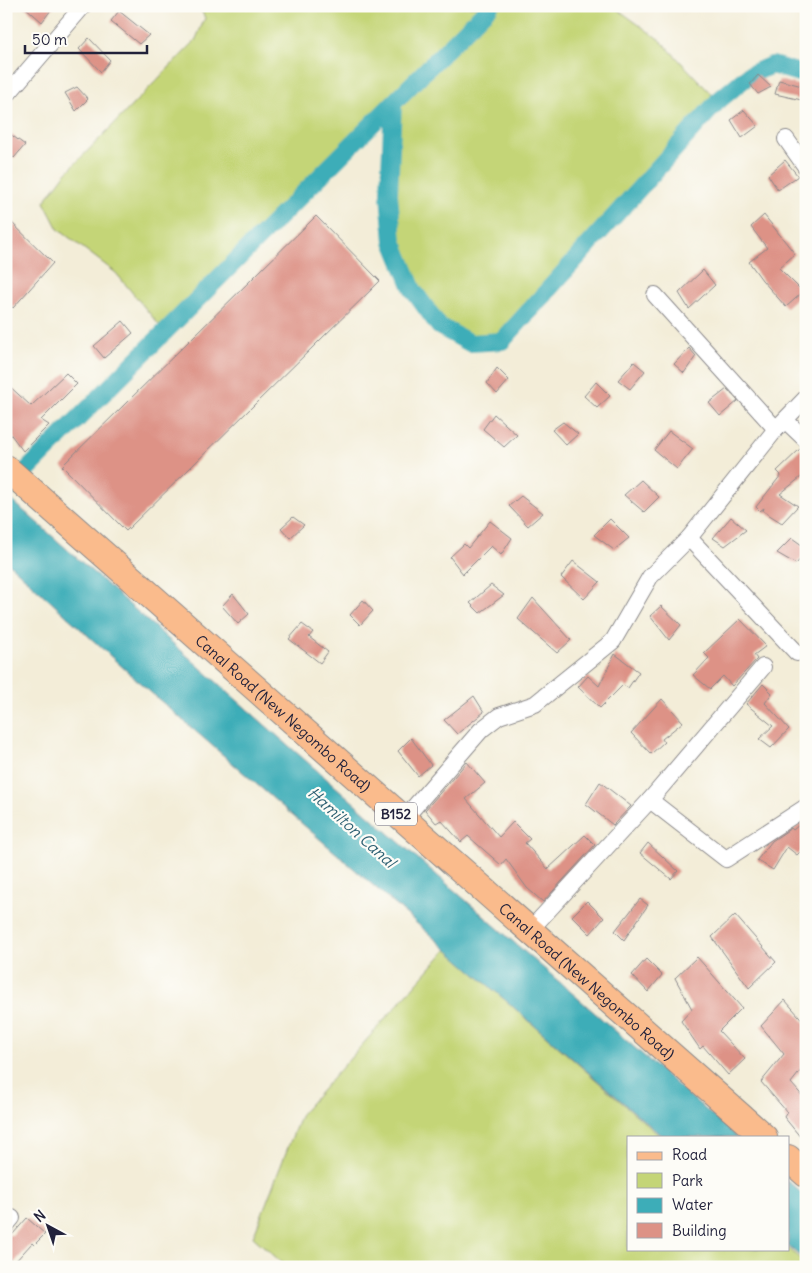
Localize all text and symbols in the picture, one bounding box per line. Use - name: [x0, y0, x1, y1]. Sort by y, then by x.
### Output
- scale bar: [25, 22, 148, 54]
- text: 50 m: [32, 30, 67, 49]
- street label: Canal Road (New Negombo Road): [192, 630, 375, 795]
- water label: Hamilton Canal: [304, 782, 402, 873]
- road number: B152: [375, 802, 417, 826]
- street label: Canal Road (New Negombo Road): [495, 898, 679, 1063]
- legend: [627, 1136, 790, 1250]
- text: Road: [672, 1145, 707, 1164]
- text: Park: [672, 1171, 703, 1190]
- text: Water: [672, 1195, 713, 1214]
- north arrow: [22, 1200, 72, 1250]
- text: N: [30, 1206, 49, 1226]
- text: Building: [672, 1221, 727, 1240]

